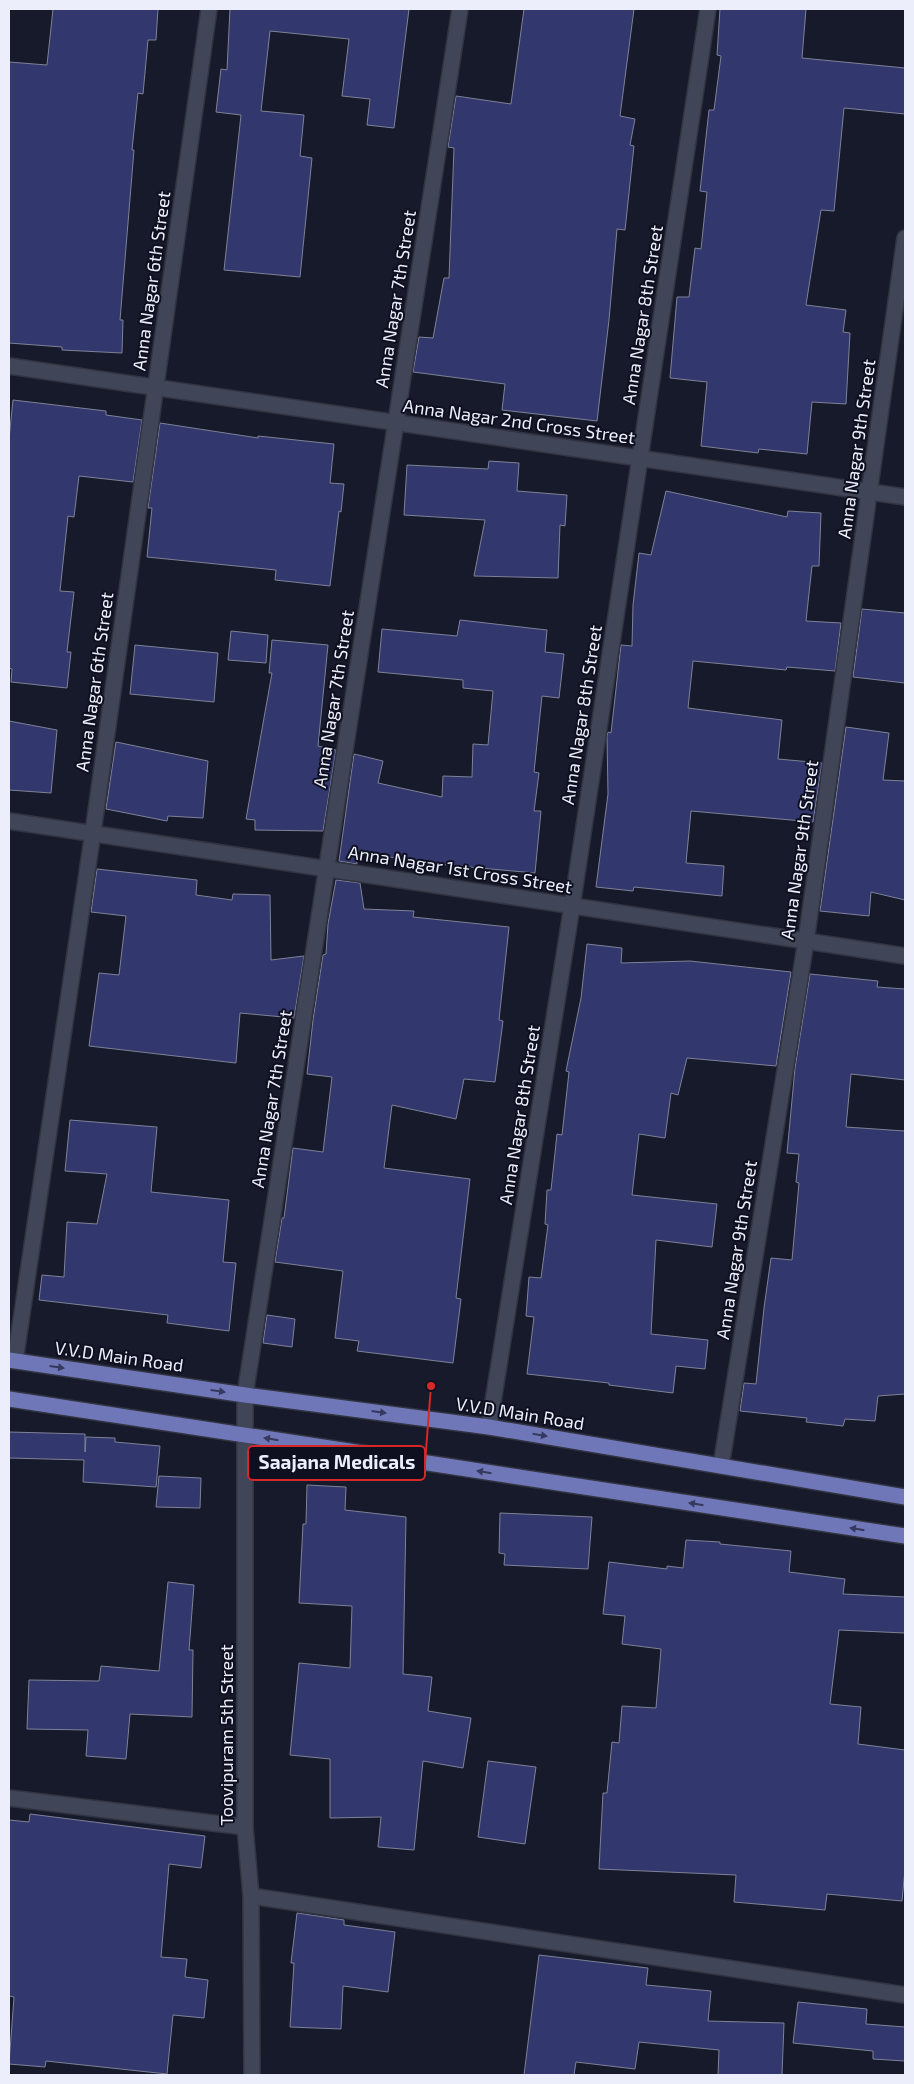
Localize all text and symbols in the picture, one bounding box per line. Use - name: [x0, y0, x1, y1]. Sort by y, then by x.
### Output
- street label: Anna Nagar 6th Street: [128, 190, 175, 372]
- street label: Anna Nagar 7th Street: [370, 208, 420, 389]
- street label: Anna Nagar 8th Street: [617, 223, 667, 406]
- street label: Anna Nagar 9th Street: [833, 358, 880, 540]
- street label: Anna Nagar 2nd Cross Street: [402, 394, 637, 448]
- street label: Anna Nagar 6th Street: [71, 591, 118, 773]
- street label: Anna Nagar 7th Street: [308, 608, 358, 789]
- street label: Anna Nagar 8th Street: [556, 623, 606, 806]
- street label: Anna Nagar 9th Street: [776, 759, 823, 941]
- street label: Anna Nagar 1st Cross Street: [347, 840, 574, 898]
- street label: Anna Nagar 7th Street: [246, 1008, 296, 1189]
- street label: Anna Nagar 8th Street: [494, 1023, 544, 1206]
- street label: Anna Nagar 9th Street: [711, 1159, 761, 1341]
- street label: V.V.D Main Road: [53, 1336, 185, 1376]
- one-way arrow: [49, 1363, 65, 1371]
- one-way arrow: [210, 1387, 226, 1395]
- street label: V.V.D Main Road: [454, 1392, 586, 1434]
- one-way arrow: [371, 1408, 387, 1416]
- one-way arrow: [532, 1432, 548, 1440]
- one-way arrow: [263, 1435, 279, 1443]
- callout: Saajana Medicals: [248, 1446, 425, 1480]
- text: Saajana Medicals: [259, 1450, 415, 1473]
- one-way arrow: [476, 1467, 492, 1475]
- one-way arrow: [688, 1500, 704, 1508]
- one-way arrow: [849, 1525, 865, 1533]
- street label: Toovipuram 5th Street: [215, 1644, 237, 1826]

